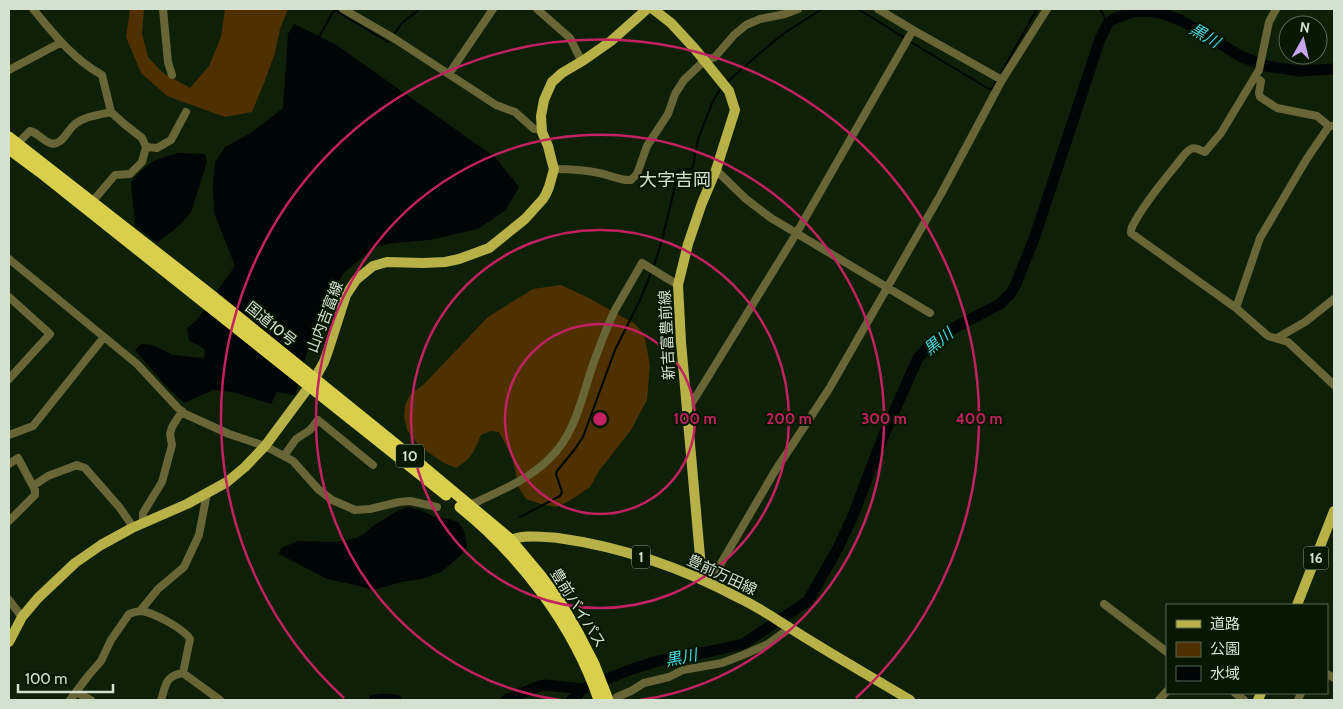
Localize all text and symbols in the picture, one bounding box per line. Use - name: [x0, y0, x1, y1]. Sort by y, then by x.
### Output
- north arrow: [1278, 15, 1328, 65]
- text: N: [1299, 18, 1311, 37]
- water label: 黒川: [1186, 19, 1225, 53]
- district label: 大字吉岡: [639, 169, 711, 191]
- street label: 山内吉富線: [303, 279, 347, 355]
- street label: 新吉富豊前線: [656, 290, 678, 380]
- street label: 国道10号: [242, 298, 300, 350]
- water label: 黒川: [920, 323, 958, 359]
- centre of rings: [591, 410, 609, 428]
- text: 100 m: [673, 410, 717, 428]
- text: 200 m: [766, 410, 812, 428]
- text: 300 m: [861, 410, 907, 428]
- text: 400 m: [956, 410, 1002, 428]
- road number: 10: [396, 444, 424, 468]
- road number: 1: [632, 546, 650, 568]
- road number: 16: [1304, 546, 1328, 570]
- street label: 豊前万田線: [684, 551, 760, 599]
- street label: 豊前バイパス: [547, 565, 609, 651]
- legend: [1166, 604, 1328, 694]
- text: 道路: [1210, 615, 1240, 633]
- text: 公園: [1210, 640, 1240, 658]
- water label: 黒川: [664, 645, 701, 670]
- scale bar: [18, 662, 112, 694]
- text: 水域: [1210, 665, 1240, 683]
- text: 100 m: [25, 670, 67, 688]

